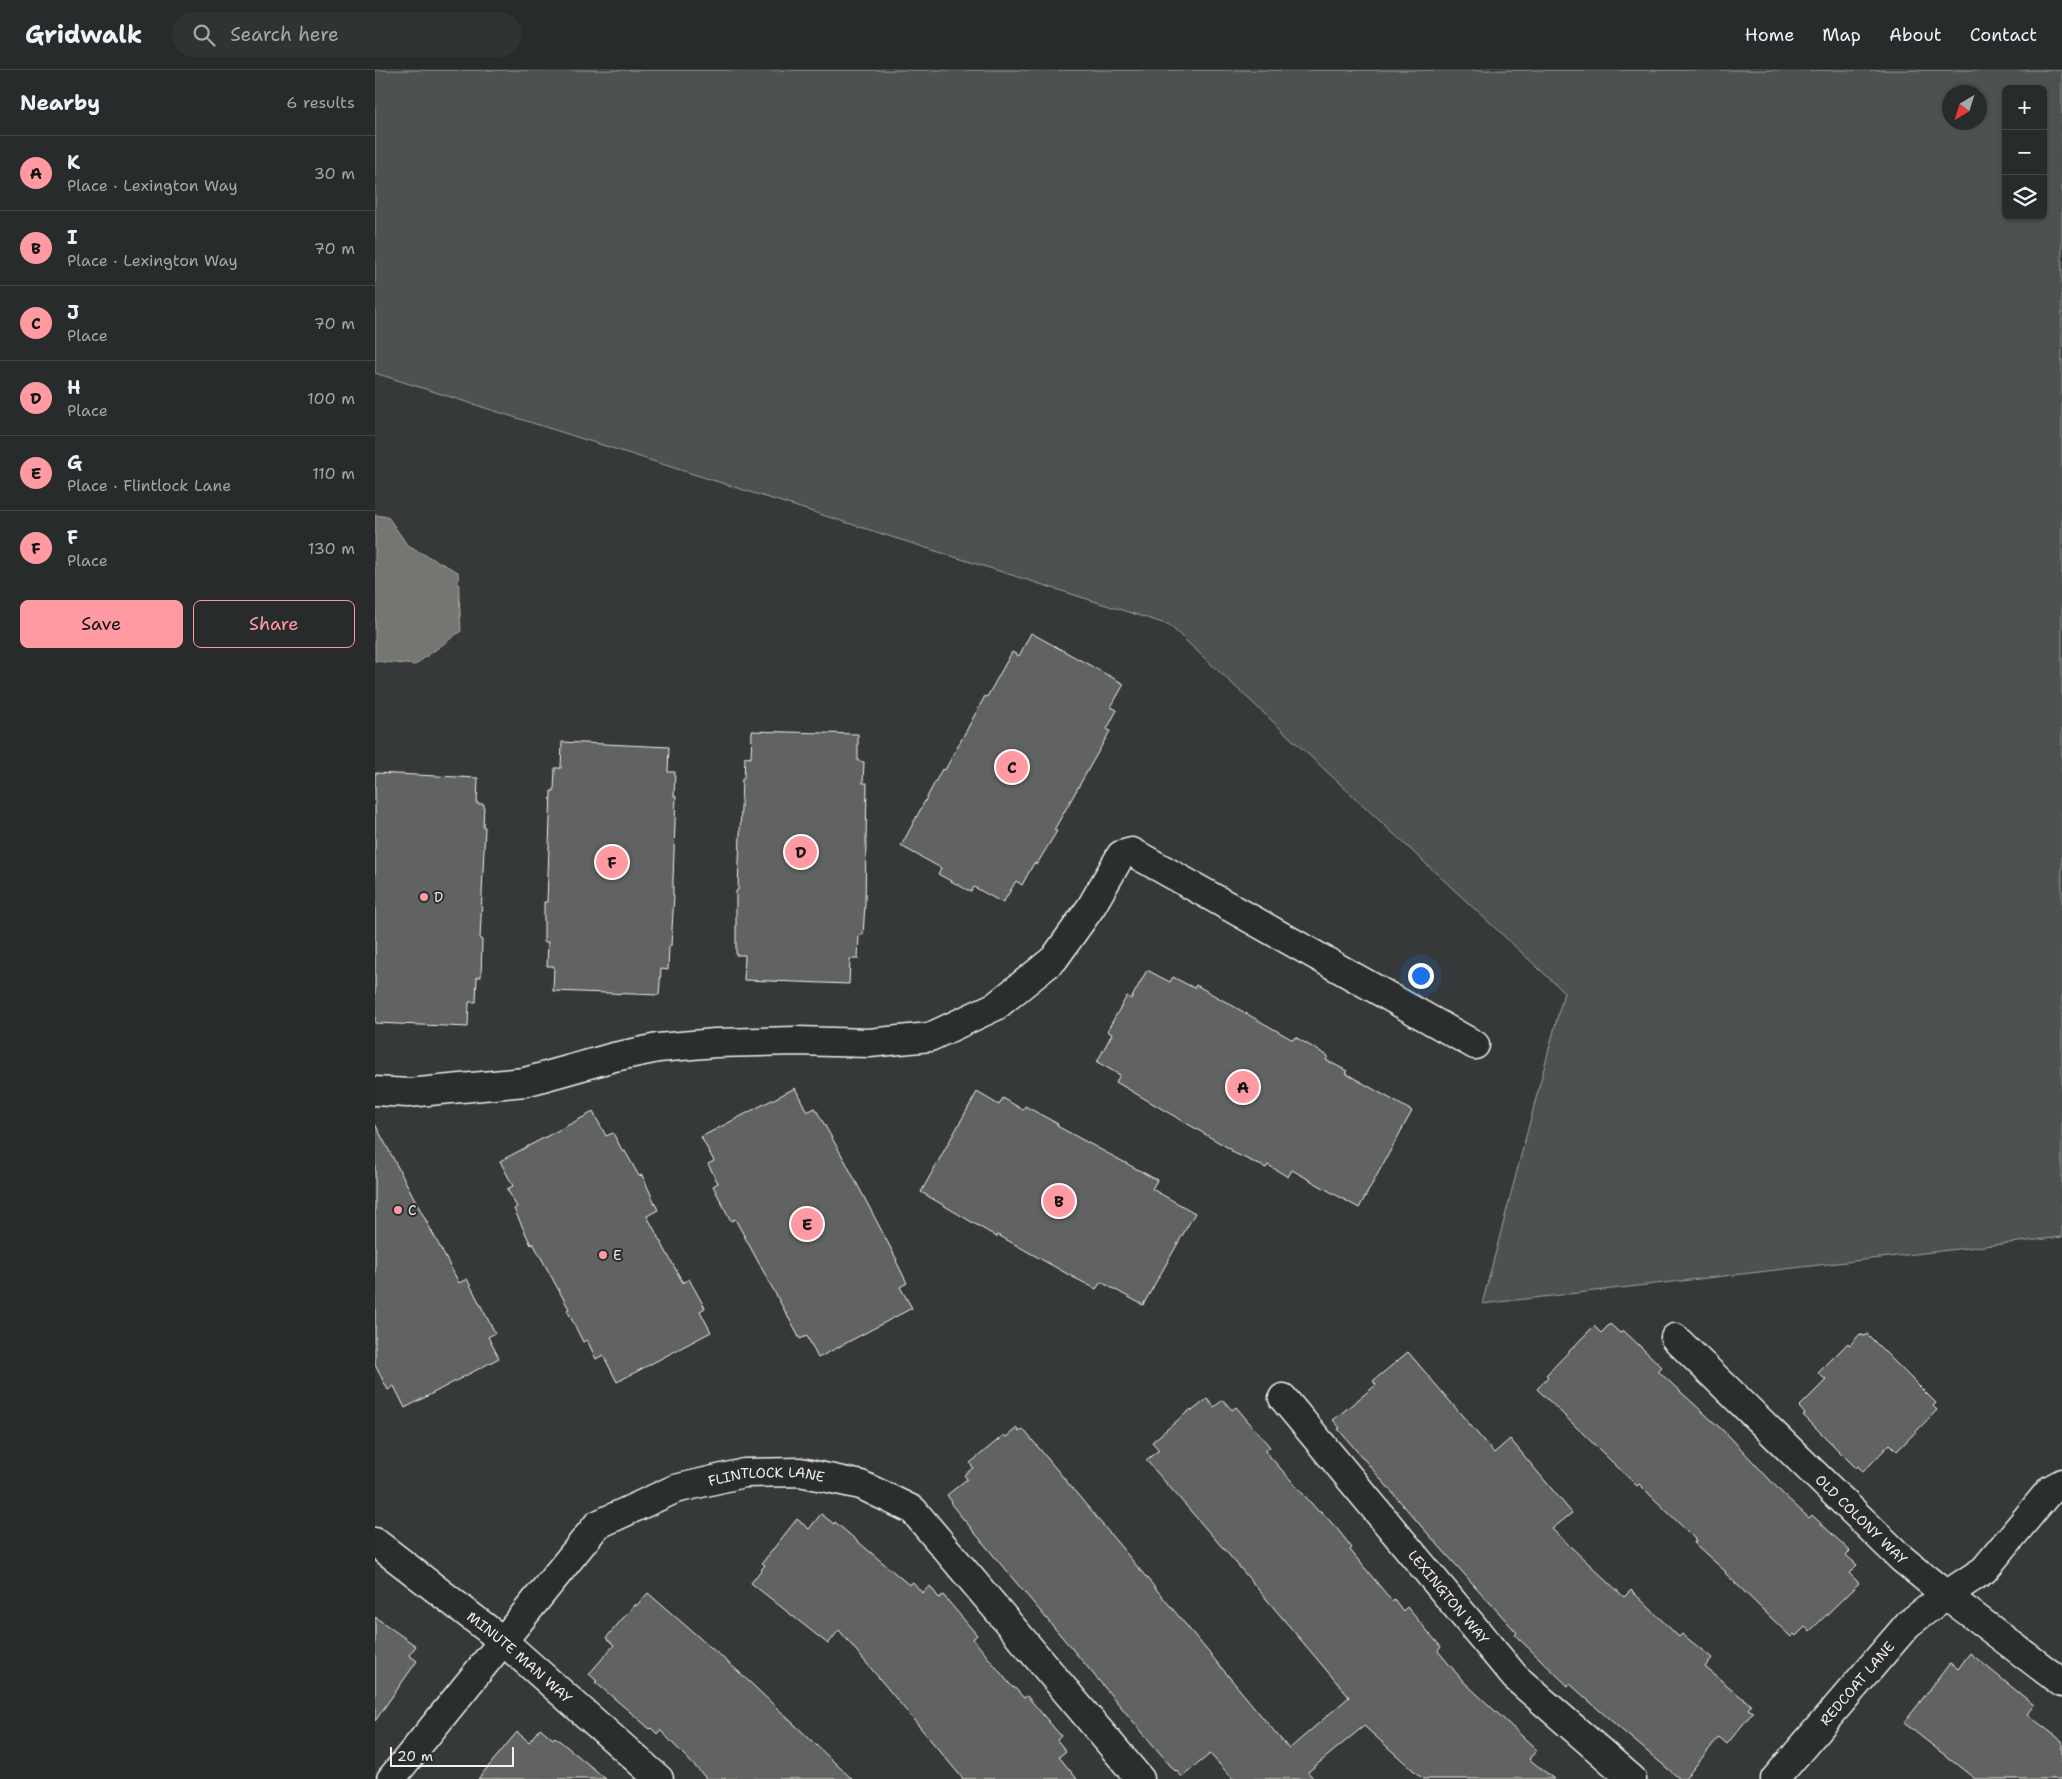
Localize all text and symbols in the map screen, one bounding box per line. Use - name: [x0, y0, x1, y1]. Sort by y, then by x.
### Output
- search box: [172, 12, 522, 57]
- text: Gridwalk: [25, 19, 142, 51]
- icon: search: [190, 21, 218, 49]
- text: Search here: [230, 22, 339, 47]
- text: Home: [1745, 23, 1794, 47]
- text: Map: [1822, 23, 1861, 47]
- text: About: [1889, 23, 1942, 47]
- text: Contact: [1970, 23, 2037, 47]
- north arrow: [1942, 85, 1987, 130]
- map controls: [2002, 85, 2047, 220]
- button: +: [2002, 85, 2047, 130]
- text: Nearby: [20, 89, 100, 117]
- text: 6 results: [286, 92, 355, 113]
- button: −: [2002, 130, 2047, 175]
- text: K: [67, 150, 80, 175]
- text: A: [30, 163, 42, 184]
- text: 30 m: [314, 163, 355, 184]
- text: Place · Lexington Way: [67, 175, 238, 196]
- button: layers: [2002, 175, 2047, 220]
- text: I: [67, 225, 78, 250]
- text: B: [31, 238, 41, 259]
- text: 70 m: [314, 238, 355, 259]
- text: Place · Lexington Way: [67, 250, 238, 271]
- text: J: [67, 300, 79, 325]
- text: C: [31, 313, 41, 334]
- text: 70 m: [314, 313, 355, 334]
- text: Place: [67, 325, 108, 346]
- text: H: [67, 375, 81, 400]
- text: D: [30, 388, 42, 409]
- text: 100 m: [307, 388, 355, 409]
- text: Place: [67, 400, 108, 421]
- text: G: [67, 450, 82, 475]
- text: E: [31, 463, 41, 484]
- text: 110 m: [312, 463, 355, 484]
- text: Place · Flintlock Lane: [67, 475, 231, 496]
- text: F: [67, 525, 78, 550]
- text: F: [31, 538, 41, 559]
- text: 130 m: [308, 538, 355, 559]
- text: Place: [67, 550, 108, 571]
- button: Save: [20, 600, 183, 648]
- button: Share: [193, 600, 355, 648]
- pin: C: [996, 748, 1028, 786]
- pin: D: [785, 833, 817, 871]
- pin: F: [596, 843, 628, 881]
- place label: D: [434, 888, 443, 906]
- marker: D: [418, 891, 430, 903]
- your location: [1408, 963, 1434, 989]
- pin: A: [1227, 1068, 1259, 1106]
- pin: B: [1043, 1182, 1075, 1220]
- place label: C: [408, 1201, 417, 1219]
- marker: C: [392, 1204, 404, 1216]
- pin: E: [791, 1205, 823, 1243]
- place label: E: [613, 1246, 622, 1264]
- marker: E: [597, 1249, 609, 1261]
- street label: FLINTLOCK LANE: [706, 1462, 827, 1490]
- street label: OLD COLONY WAY: [1811, 1470, 1911, 1569]
- street label: LEXINGTON WAY: [1404, 1546, 1493, 1648]
- street label: MINUTE MAN WAY: [463, 1607, 576, 1707]
- street label: REDCOAT LANE: [1816, 1637, 1898, 1729]
- scale bar: [390, 1744, 514, 1767]
- text: 20 m: [397, 1747, 433, 1765]

